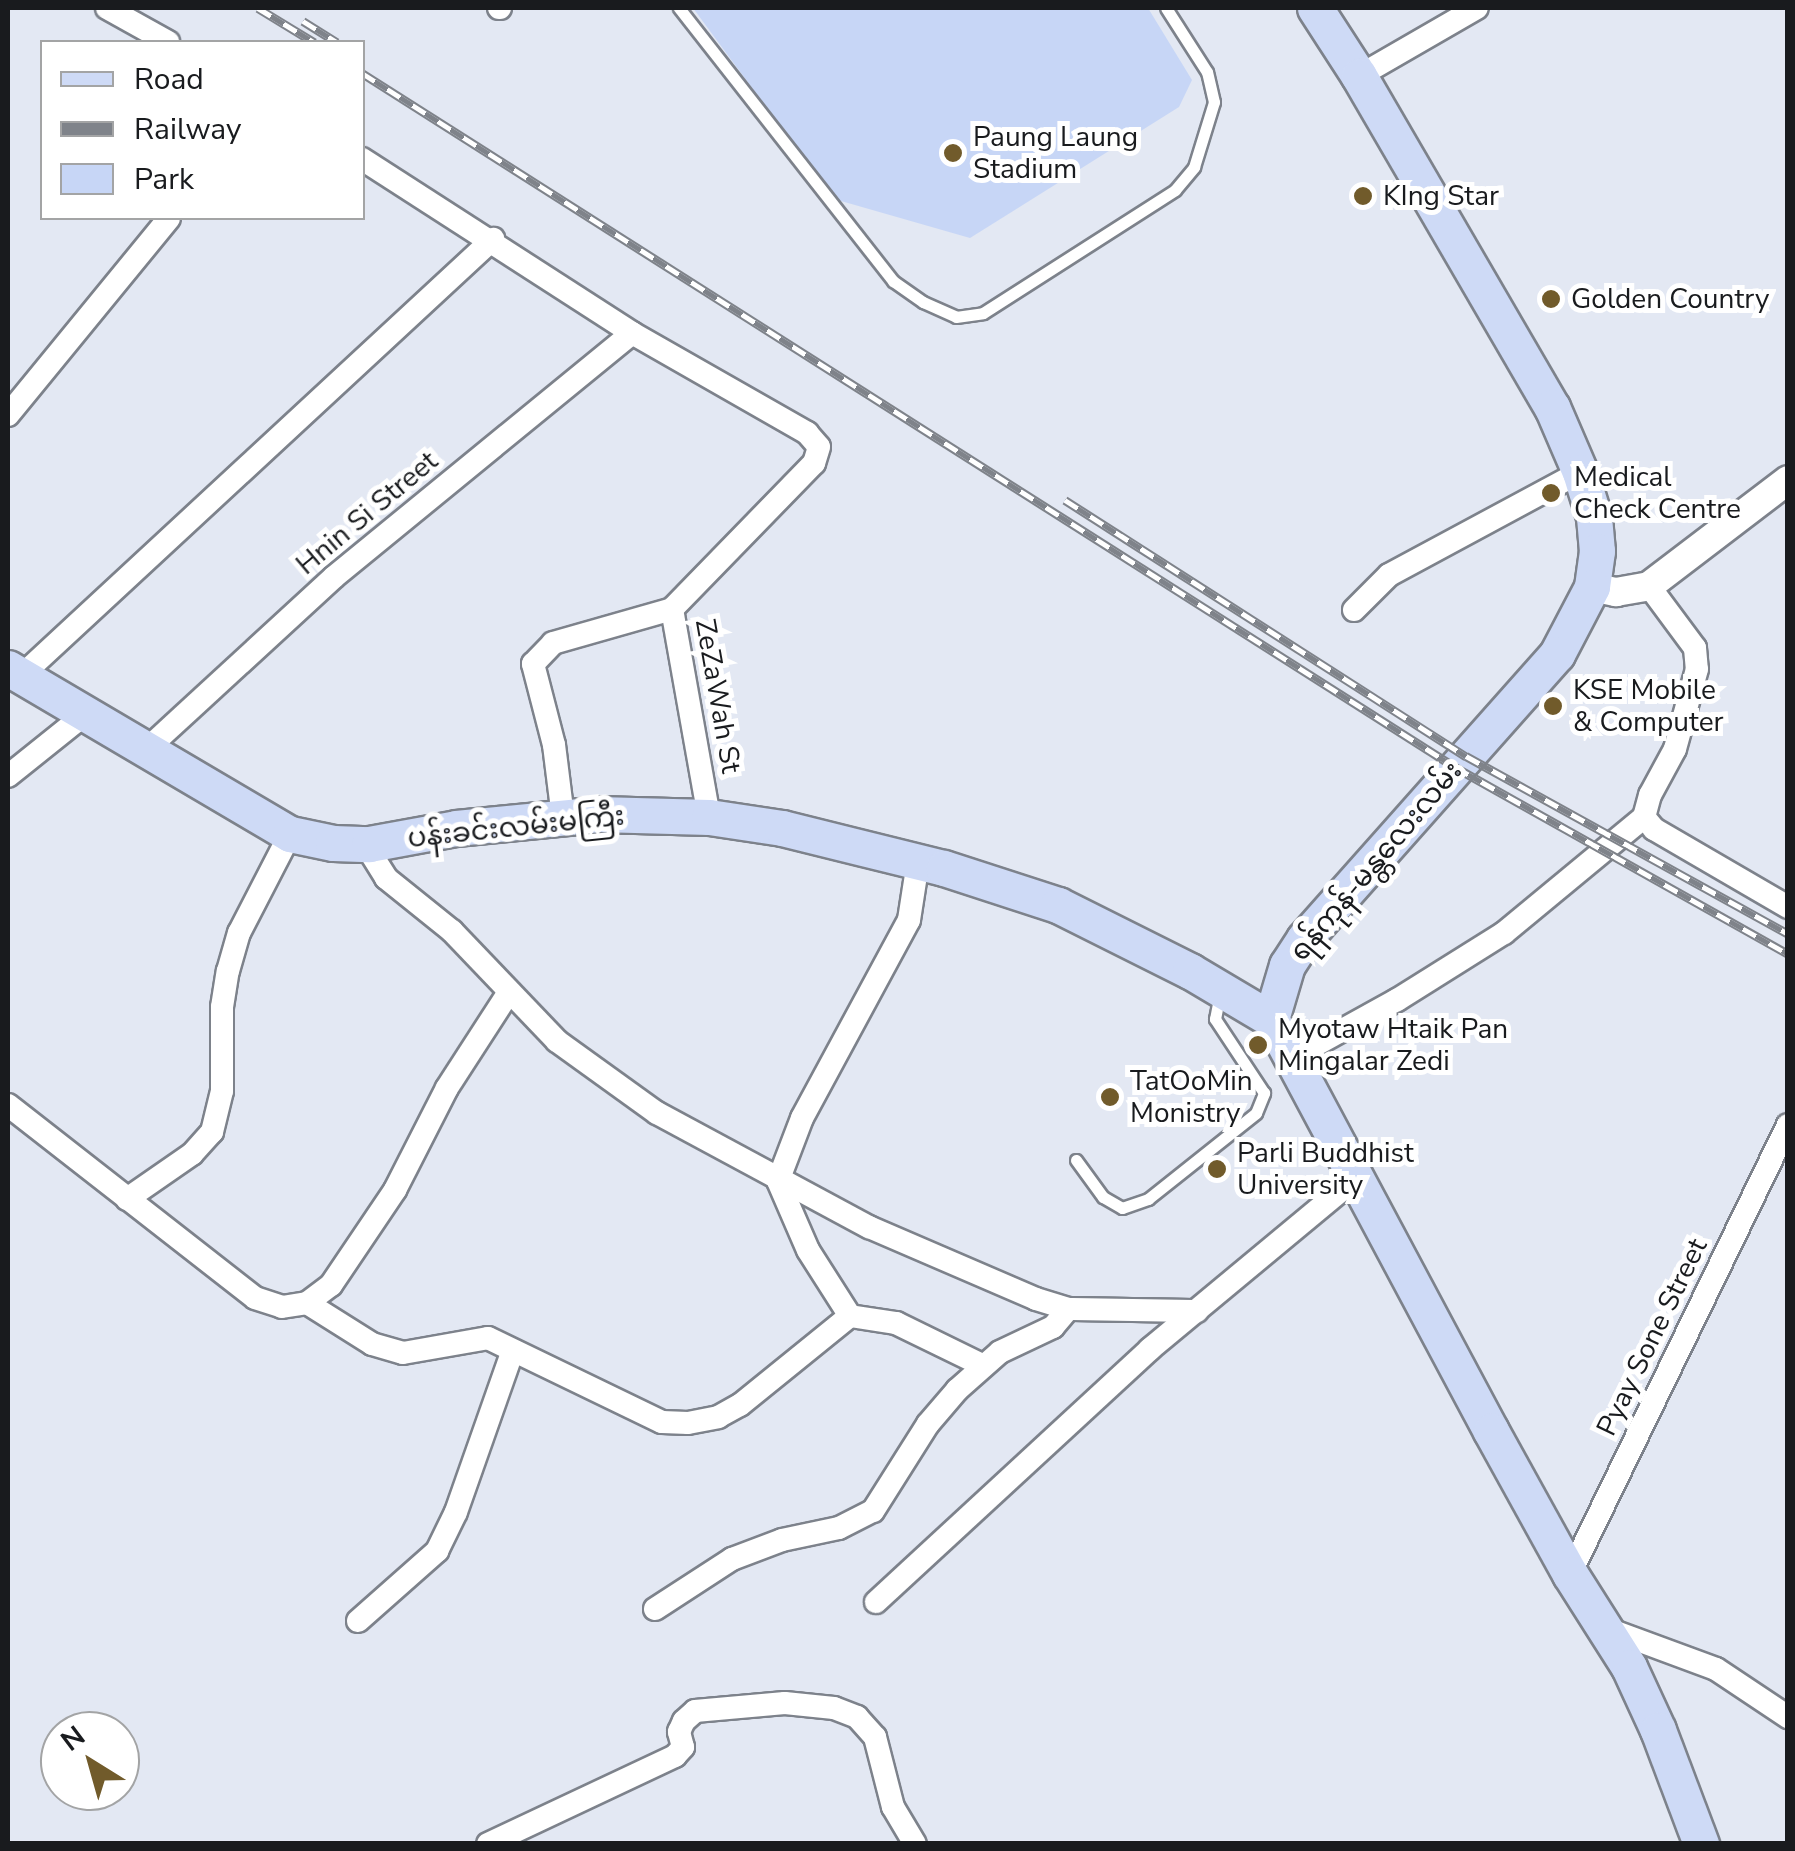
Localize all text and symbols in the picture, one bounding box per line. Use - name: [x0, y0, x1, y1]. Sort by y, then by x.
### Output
- legend: [40, 40, 365, 220]
- text: Road: [134, 59, 204, 100]
- text: Railway: [134, 109, 242, 150]
- place label: Paung Laung Stadium: [973, 120, 1138, 186]
- marker: Paung Laung Stadium: [942, 142, 964, 164]
- text: Park: [134, 159, 194, 200]
- place label: KIng Star: [1383, 179, 1499, 213]
- marker: KIng Star: [1352, 185, 1374, 207]
- place label: Golden Country: [1571, 282, 1769, 316]
- marker: Golden Country: [1540, 288, 1562, 310]
- street label: Hnin Si Street: [290, 444, 444, 582]
- place label: Medical Check Centre: [1574, 460, 1741, 526]
- marker: Medical Check Centre: [1538, 480, 1564, 506]
- street label: ZeZaWah St: [688, 616, 748, 776]
- place label: KSE Mobile & Computer: [1573, 673, 1724, 739]
- marker: KSE Mobile & Computer: [1542, 695, 1564, 717]
- street label: ရန်ကုန်-မန္တလေးလမ်း: [1283, 755, 1469, 967]
- street label: ပန်းခင်းလမ်းမကြီး: [406, 799, 626, 855]
- place label: Myotaw Htaik Pan Mingalar Zedi: [1278, 1012, 1508, 1078]
- marker: Myotaw Htaik Pan Mingalar Zedi: [1247, 1034, 1269, 1056]
- place label: TatOoMin Monistry: [1130, 1064, 1253, 1130]
- marker: TatOoMin Monistry: [1099, 1086, 1121, 1108]
- place label: Parli Buddhist University: [1237, 1136, 1414, 1202]
- marker: Parli Buddhist University: [1206, 1158, 1228, 1180]
- street label: Pyay Sone Street: [1590, 1233, 1714, 1441]
- north arrow: [40, 1711, 140, 1811]
- text: N: [53, 1717, 93, 1760]

